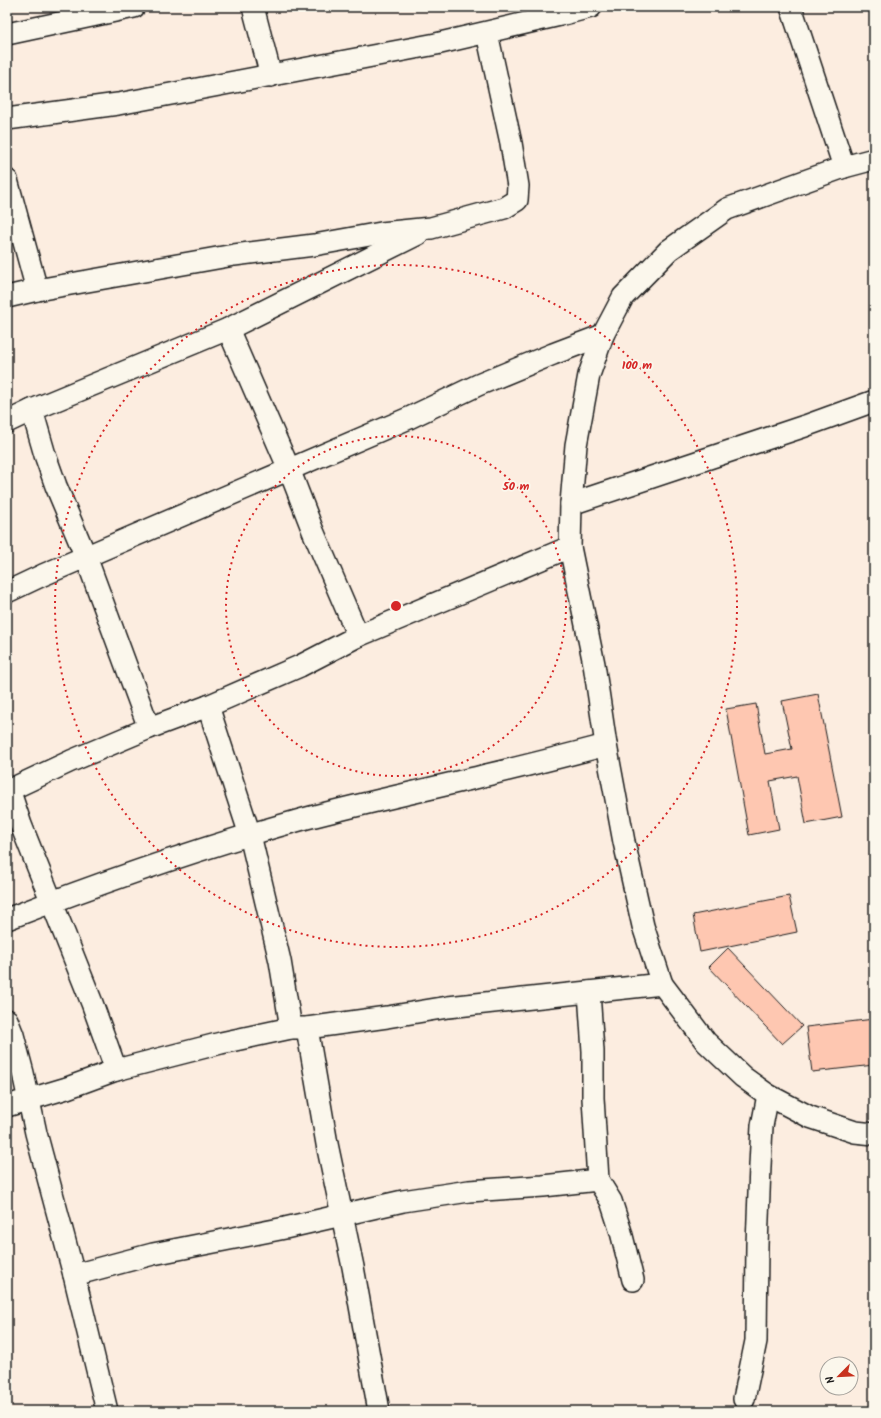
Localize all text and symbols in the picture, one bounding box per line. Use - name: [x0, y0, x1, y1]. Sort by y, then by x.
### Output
- text: 100 m: [622, 356, 652, 375]
- text: 50 m: [502, 477, 530, 496]
- centre of rings: [389, 599, 403, 613]
- north arrow: [819, 1356, 859, 1396]
- text: N: [821, 1373, 840, 1386]

